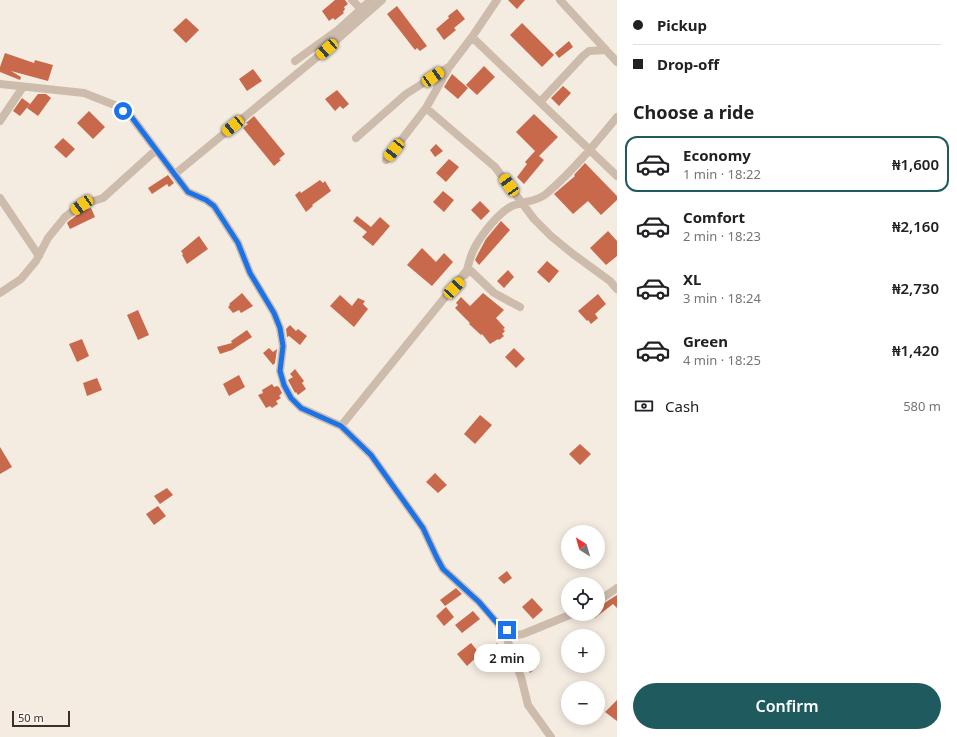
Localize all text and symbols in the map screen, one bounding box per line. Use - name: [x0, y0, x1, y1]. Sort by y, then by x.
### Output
- text: Pickup: [657, 15, 707, 35]
- car: [314, 37, 340, 61]
- text: Drop-off: [657, 54, 719, 74]
- car: [420, 65, 446, 89]
- text: Choose a ride: [633, 100, 754, 124]
- route start: [114, 102, 132, 120]
- car: [220, 114, 246, 138]
- car: [382, 137, 406, 163]
- text: Economy: [683, 145, 751, 165]
- icon: car: [635, 146, 671, 182]
- text: ₦1,600: [892, 154, 939, 174]
- text: 1 min · 18:22: [683, 165, 761, 183]
- car: [497, 172, 521, 198]
- car: [69, 193, 95, 217]
- text: Comfort: [683, 207, 745, 227]
- icon: car: [635, 208, 671, 244]
- text: ₦2,160: [892, 216, 939, 236]
- text: 2 min · 18:23: [683, 227, 761, 245]
- text: XL: [683, 269, 701, 289]
- icon: car: [635, 270, 671, 306]
- car: [441, 275, 467, 301]
- text: ₦2,730: [892, 278, 939, 298]
- text: 3 min · 18:24: [683, 289, 761, 307]
- text: Green: [683, 331, 728, 351]
- icon: car: [635, 332, 671, 368]
- text: ₦1,420: [892, 340, 939, 360]
- text: 4 min · 18:25: [683, 351, 761, 369]
- icon: cash: [633, 395, 655, 417]
- text: Cash: [665, 396, 699, 416]
- text: 580 m: [903, 397, 941, 415]
- north arrow: [561, 525, 605, 569]
- map controls: [561, 525, 605, 725]
- button: locate: [561, 577, 605, 621]
- route end: [498, 621, 516, 639]
- button: +: [561, 629, 605, 673]
- callout: 2 min: [474, 644, 540, 672]
- text: 2 min: [489, 649, 525, 667]
- button: −: [561, 681, 605, 725]
- button: Confirm: [633, 683, 941, 729]
- scale bar: [12, 709, 70, 728]
- text: 50 m: [18, 710, 44, 725]

